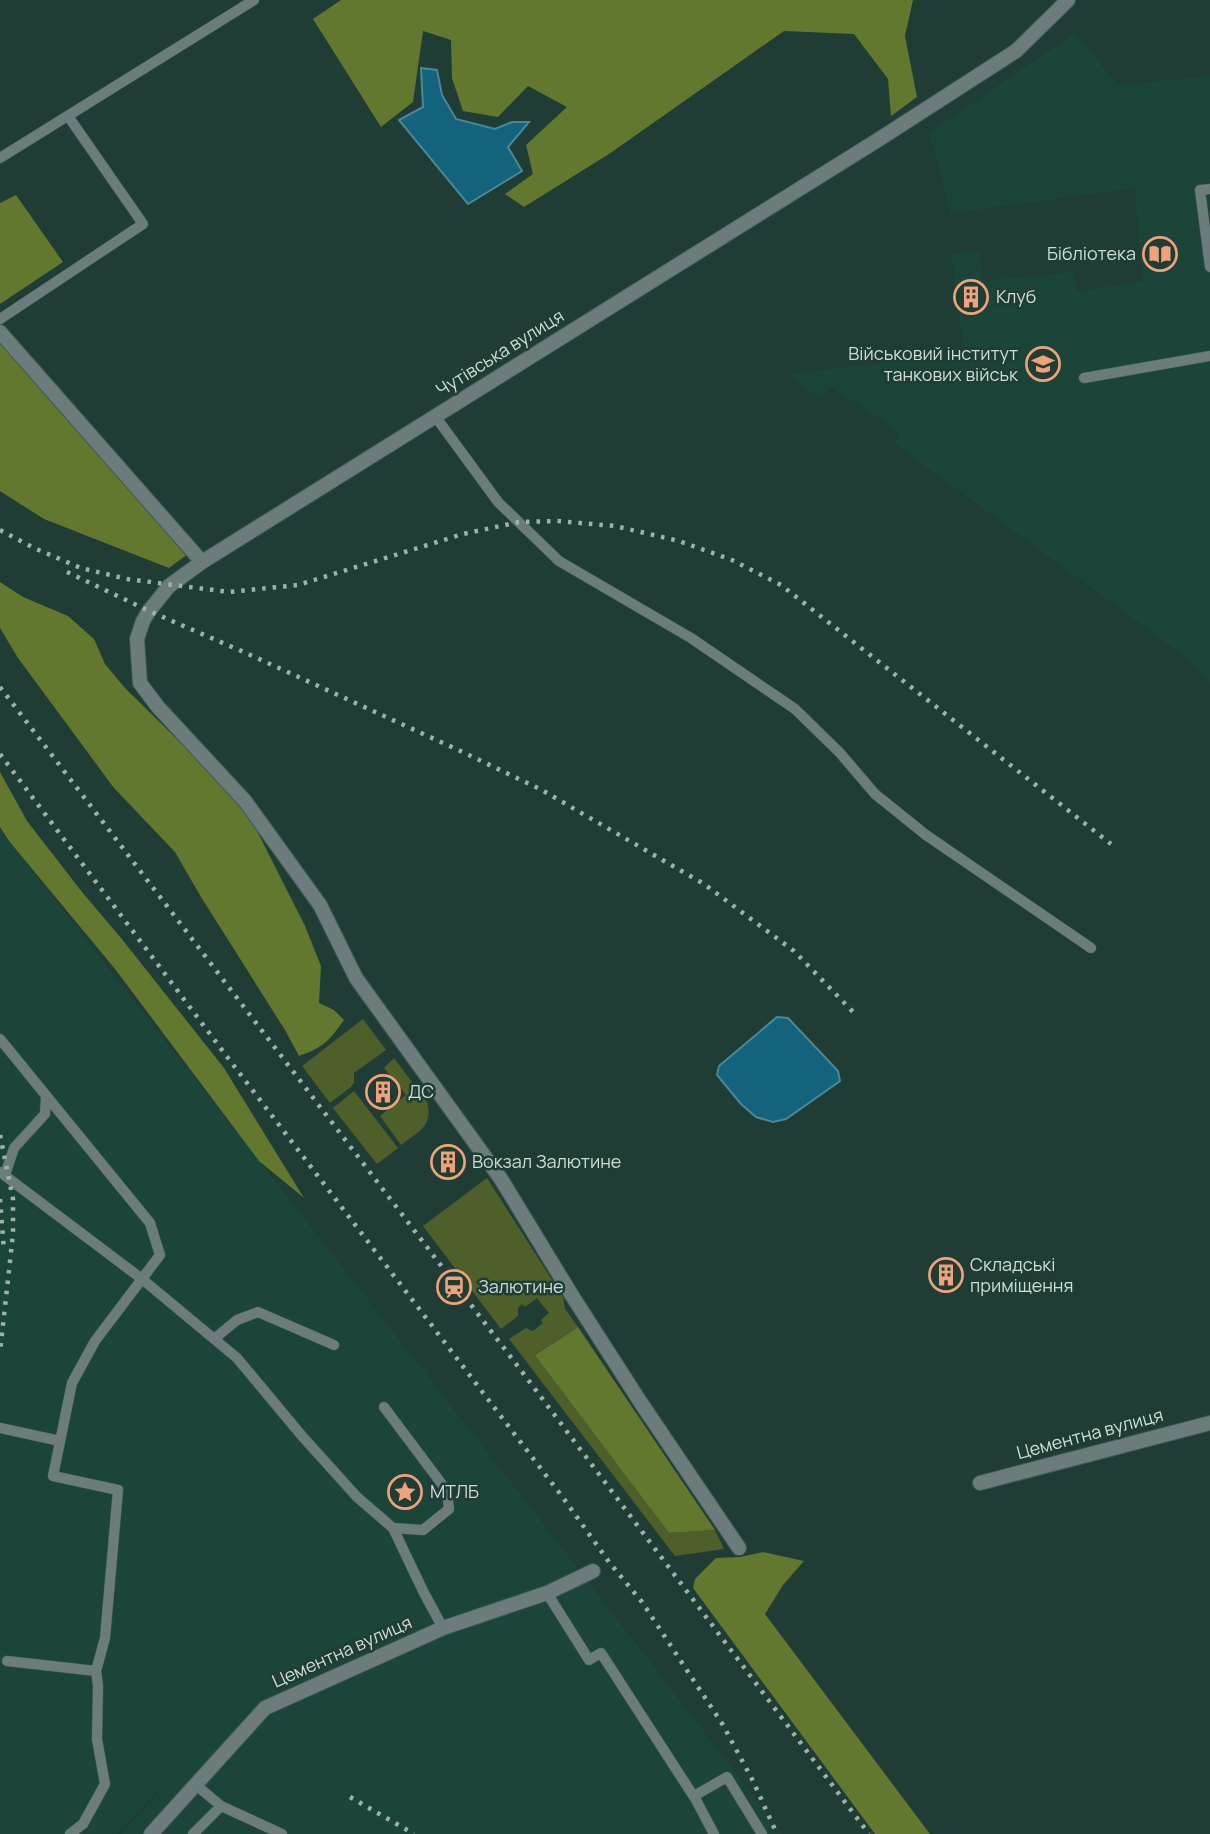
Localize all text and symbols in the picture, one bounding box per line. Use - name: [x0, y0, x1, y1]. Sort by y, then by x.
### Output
- library icon: Бібліотека: [1141, 235, 1179, 273]
- place label: Бібліотека: [1047, 241, 1136, 265]
- building icon: Клуб: [952, 278, 990, 316]
- place label: Клуб: [996, 284, 1036, 308]
- street label: Чутівська вулиця: [431, 303, 568, 401]
- place label: Військовий інститут танкових військ: [848, 341, 1019, 386]
- school or university icon: Військовий інститут танкових військ: [1024, 345, 1062, 383]
- building icon: ДС: [364, 1073, 402, 1111]
- place label: ДС: [408, 1079, 434, 1103]
- building icon: Вокзал Залютине: [429, 1143, 467, 1181]
- place label: Вокзал Залютине: [472, 1149, 621, 1173]
- place label: Складські приміщення: [970, 1252, 1073, 1297]
- building icon: Складські приміщення: [927, 1256, 965, 1294]
- station icon: Залютине: [435, 1268, 473, 1306]
- place label: Залютине: [478, 1274, 564, 1298]
- street label: Цементна вулиця: [1014, 1402, 1166, 1464]
- place icon: МТЛБ: [386, 1473, 424, 1511]
- place label: МТЛБ: [430, 1479, 479, 1503]
- street label: Цементна вулиця: [268, 1610, 415, 1693]

